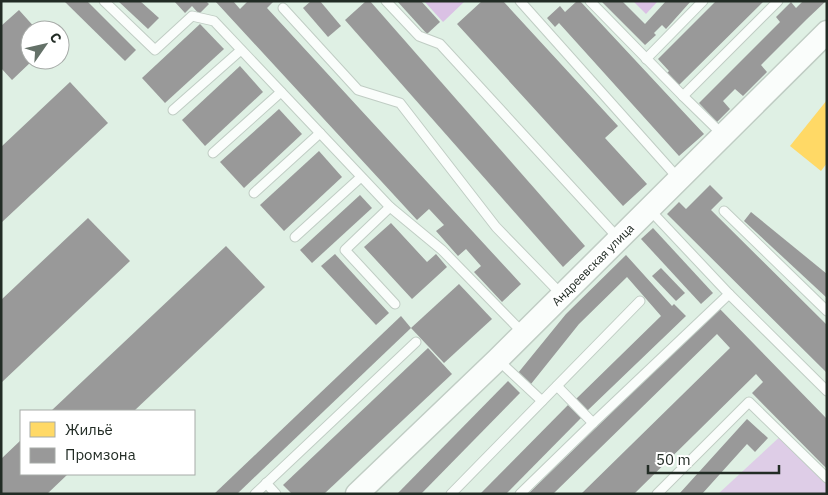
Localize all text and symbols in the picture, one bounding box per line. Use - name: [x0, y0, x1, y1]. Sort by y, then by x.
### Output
- north arrow: [20, 20, 70, 70]
- text: С: [46, 29, 66, 47]
- street label: Андреевская улица: [548, 220, 637, 309]
- legend: [20, 410, 195, 475]
- text: Жильё: [65, 420, 113, 439]
- scale bar: [648, 442, 779, 474]
- text: Промзона: [65, 445, 136, 464]
- text: 50 m: [656, 450, 691, 469]

